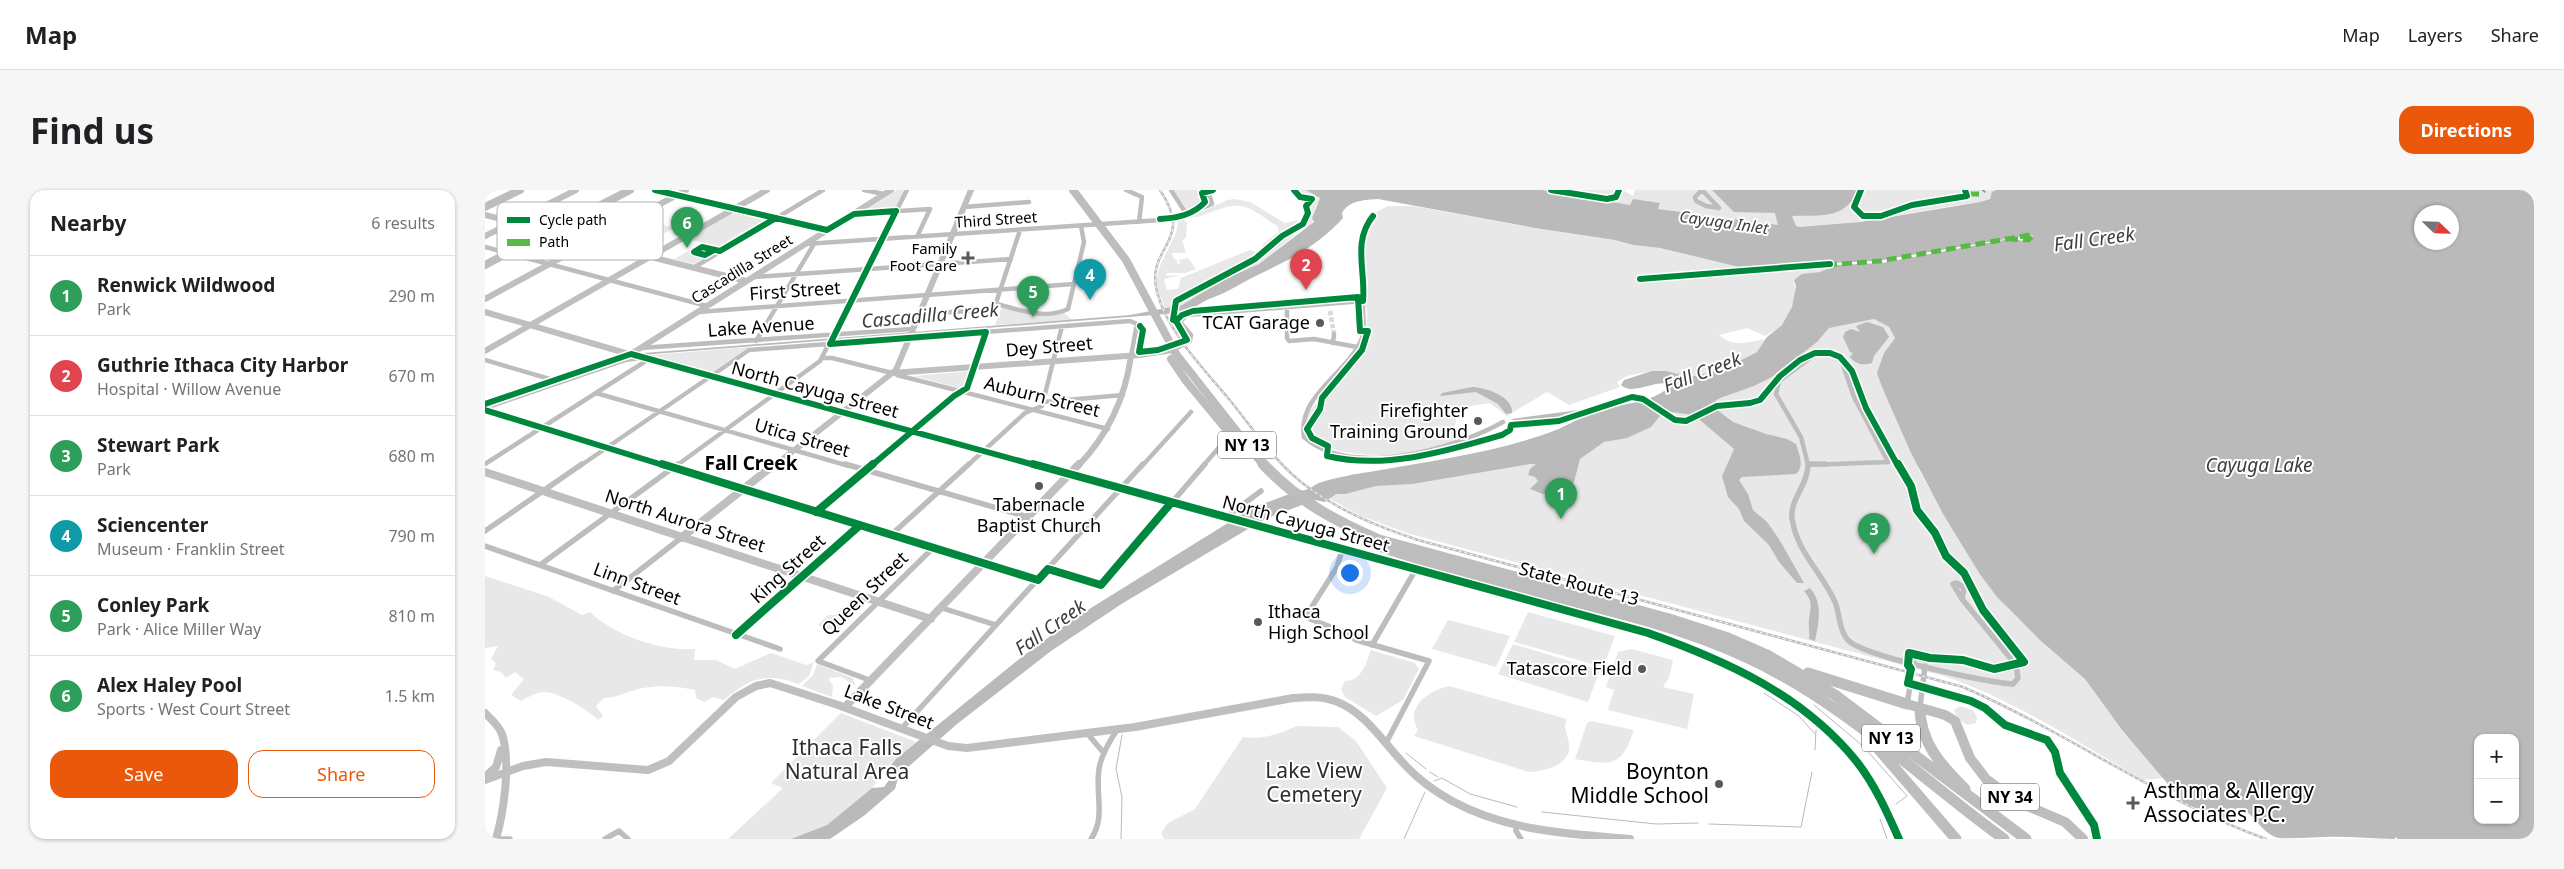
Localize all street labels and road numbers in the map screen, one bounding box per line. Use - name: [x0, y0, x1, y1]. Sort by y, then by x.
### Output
- street label: Third Street: [954, 206, 1038, 232]
- street label: Cascadilla Street: [687, 229, 796, 307]
- street label: First Street: [748, 275, 842, 305]
- street label: Lake Avenue: [707, 310, 815, 342]
- street label: Dey Street: [1005, 330, 1094, 362]
- street label: North Cayuga Street: [729, 355, 902, 423]
- street label: Auburn Street: [982, 370, 1103, 422]
- street label: Utica Street: [752, 412, 853, 462]
- road number: NY 13: [1218, 432, 1276, 458]
- street label: North Aurora Street: [602, 483, 769, 557]
- street label: North Cayuga Street: [1220, 489, 1393, 557]
- street label: King Street: [745, 528, 830, 608]
- street label: Queen Street: [816, 546, 913, 641]
- street label: Linn Street: [590, 556, 685, 610]
- street label: State Route 13: [1517, 556, 1642, 611]
- street label: Lake Street: [841, 678, 938, 734]
- road number: NY 13: [1862, 724, 1920, 752]
- road number: NY 34: [1981, 784, 2039, 810]

